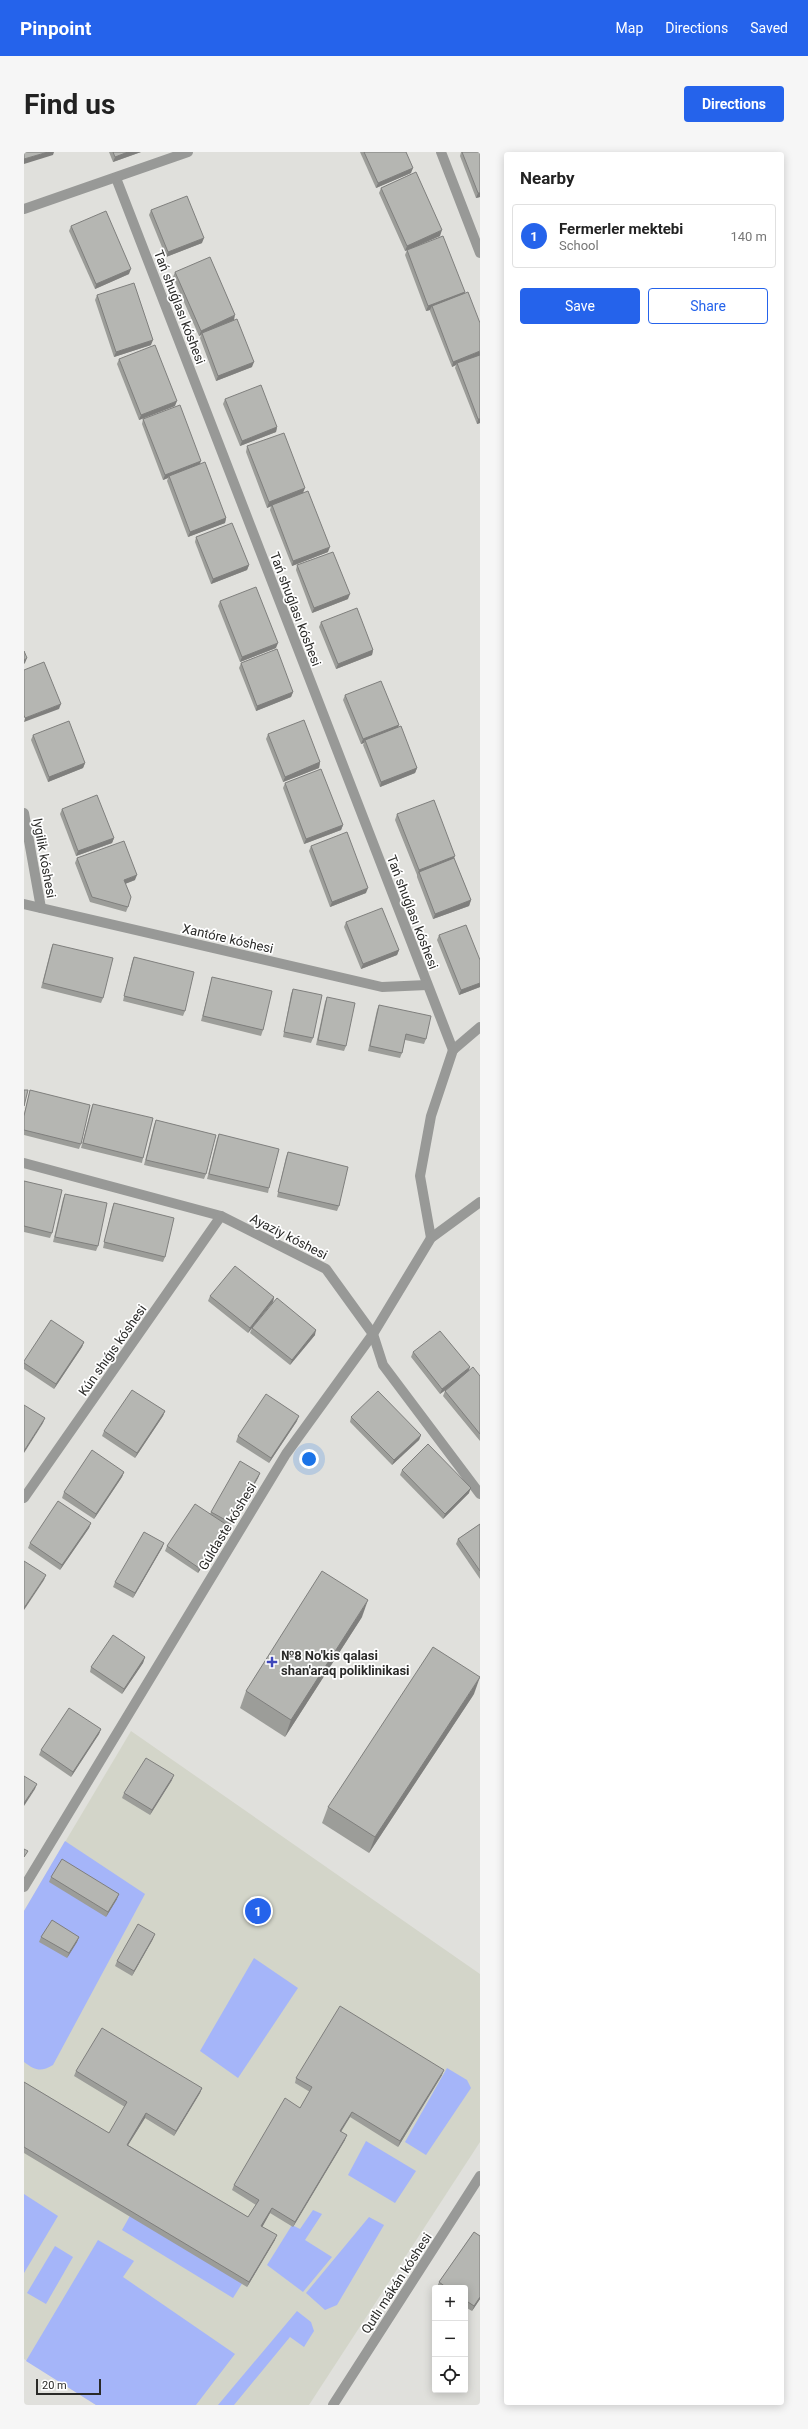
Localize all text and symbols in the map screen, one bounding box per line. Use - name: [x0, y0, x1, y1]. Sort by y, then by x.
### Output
- text: Pinpoint: [20, 17, 91, 40]
- text: Map: [616, 20, 643, 36]
- text: Directions: [665, 20, 728, 36]
- text: Saved: [750, 20, 788, 36]
- button: Directions: [684, 86, 784, 122]
- text: Find us: [24, 88, 115, 121]
- text: Nearby: [520, 168, 575, 188]
- text: Fermerler mektebi: [559, 220, 683, 238]
- text: 1: [530, 229, 538, 244]
- text: 140 m: [730, 229, 767, 244]
- text: School: [559, 238, 599, 253]
- street label: Tań shuǵlası kóshesi: [151, 248, 208, 366]
- button: Save: [520, 288, 640, 324]
- button: Share: [648, 288, 768, 324]
- street label: Tań shuǵlası kóshesi: [267, 550, 324, 668]
- street label: Iygilik kóshesi: [30, 817, 59, 899]
- street label: Tań shuǵlası kóshesi: [384, 853, 441, 971]
- street label: Xantóre kóshesi: [181, 921, 275, 956]
- street label: Ayaziy kóshesi: [248, 1210, 330, 1262]
- street label: Kún shıǵıs kóshesi: [75, 1302, 149, 1399]
- your location: [299, 1449, 319, 1469]
- street label: Gúldaste kóshesi: [195, 1480, 259, 1573]
- place label: №8 No'kis qalasi shan'araq poliklinikasi: [281, 1648, 410, 1678]
- marker: №8 No'kis qalasi shan'araq poliklinikasi: [266, 1656, 278, 1668]
- pin: 1: [245, 1896, 271, 1926]
- street label: Qutlı mákán kóshesi: [358, 2230, 435, 2336]
- map controls: [432, 2285, 468, 2393]
- button: +: [432, 2285, 468, 2321]
- button: −: [432, 2321, 468, 2357]
- button: locate: [432, 2357, 468, 2393]
- scale bar: [36, 2377, 101, 2396]
- text: 20 m: [42, 2379, 67, 2392]

